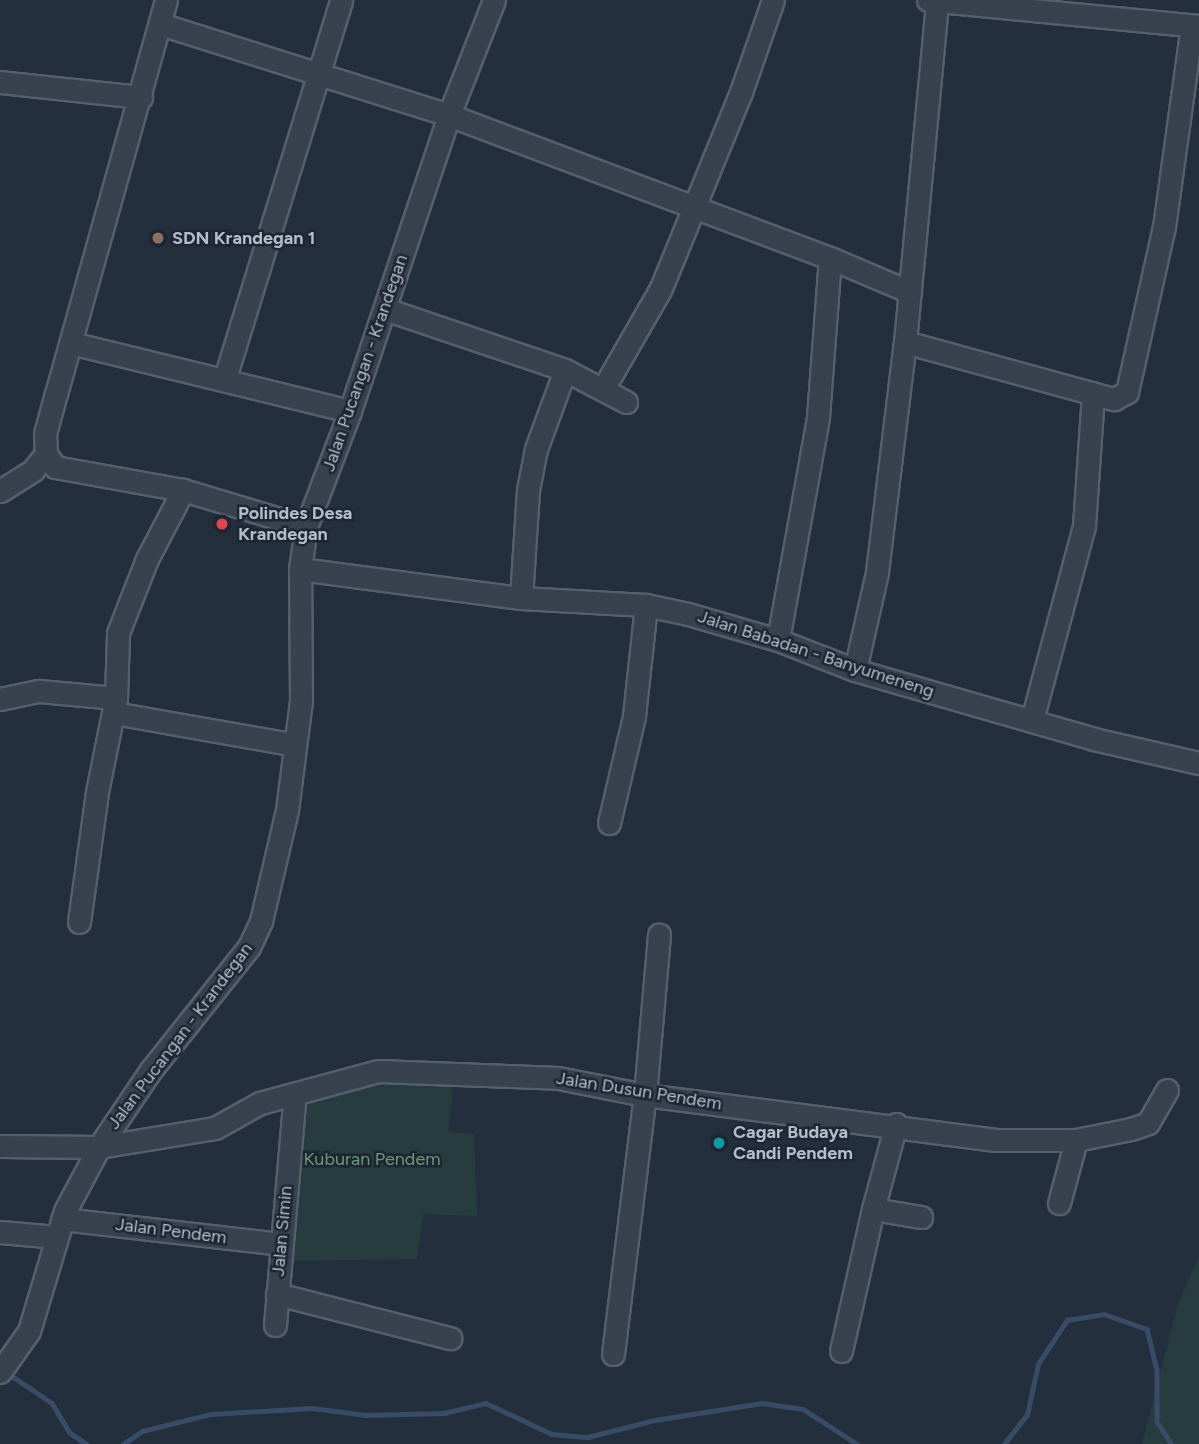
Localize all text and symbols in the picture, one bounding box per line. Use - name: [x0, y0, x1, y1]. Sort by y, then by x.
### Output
- place label: SDN Krandegan 1: [172, 227, 315, 249]
- marker: SDN Krandegan 1: [150, 230, 166, 246]
- street label: Jalan Pucangan - Krandegan: [318, 252, 412, 474]
- place label: Polindes Desa Krandegan: [238, 503, 352, 546]
- marker: Polindes Desa Krandegan: [212, 514, 232, 534]
- street label: Jalan Babadan - Banyumeneng: [695, 606, 937, 702]
- street label: Jalan Pucangan - Krandegan: [103, 938, 257, 1134]
- street label: Jalan Dusun Pendem: [555, 1067, 723, 1115]
- place label: Cagar Budaya Candi Pendem: [733, 1122, 853, 1164]
- marker: Cagar Budaya Candi Pendem: [711, 1135, 727, 1151]
- park label: Kuburan Pendem: [303, 1148, 441, 1170]
- street label: Jalan Simin: [267, 1185, 297, 1277]
- street label: Jalan Pendem: [114, 1213, 228, 1249]

